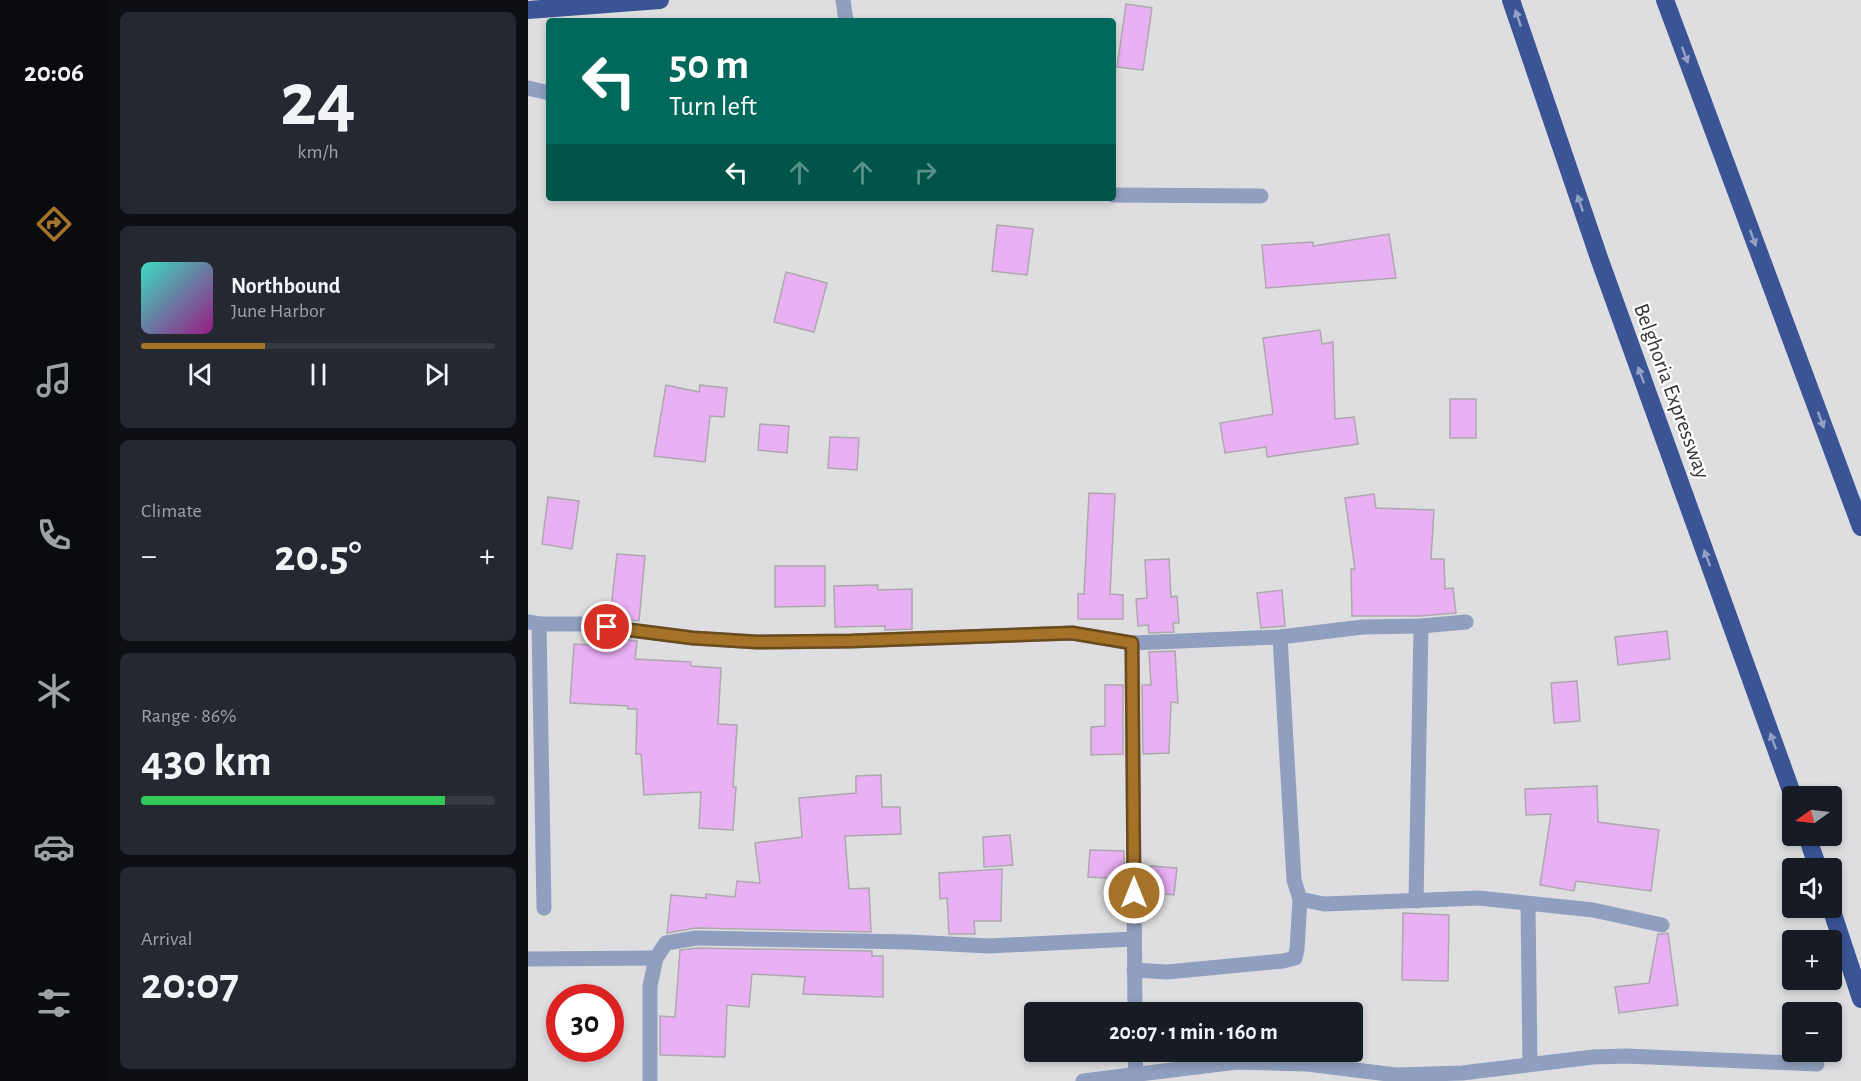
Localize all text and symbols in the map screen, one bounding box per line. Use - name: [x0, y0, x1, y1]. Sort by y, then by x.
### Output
- one-way arrow: [1512, 9, 1522, 27]
- icon: left: [570, 42, 648, 120]
- text: 50 m: [669, 44, 749, 86]
- one-way arrow: [1681, 46, 1691, 64]
- text: 20:06: [24, 59, 84, 86]
- text: 24: [280, 62, 356, 140]
- text: Turn left: [669, 93, 757, 120]
- text: km/h: [297, 142, 339, 162]
- icon: left: [720, 156, 753, 189]
- icon: ahead: [783, 156, 816, 189]
- icon: ahead: [846, 156, 879, 189]
- icon: right: [909, 156, 942, 189]
- one-way arrow: [1575, 194, 1584, 212]
- icon: directions: [33, 203, 75, 245]
- one-way arrow: [1749, 229, 1759, 247]
- text: Northbound: [231, 275, 340, 297]
- text: June Harbor: [231, 301, 325, 321]
- street label: Belghoria Expressway: [1630, 301, 1714, 482]
- icon: previous: [184, 358, 217, 391]
- icon: pause: [302, 358, 335, 391]
- icon: next: [420, 358, 453, 391]
- icon: music: [33, 359, 75, 401]
- one-way arrow: [1635, 366, 1645, 384]
- one-way arrow: [1817, 412, 1827, 430]
- text: Climate: [141, 501, 202, 521]
- icon: phone: [33, 514, 75, 556]
- text: 20.5°: [274, 534, 362, 579]
- text: −: [141, 540, 157, 573]
- text: +: [479, 540, 495, 573]
- one-way arrow: [1702, 549, 1712, 567]
- pin: [581, 601, 632, 652]
- icon: arrive: [590, 610, 623, 643]
- icon: climate: [33, 670, 75, 712]
- text: Range · 86%: [141, 706, 237, 726]
- one-way arrow: [1768, 732, 1778, 750]
- text: 430 km: [141, 739, 272, 784]
- north arrow: [1782, 786, 1842, 846]
- map controls: [1782, 786, 1842, 1062]
- icon: car: [33, 826, 75, 868]
- button: sound: [1782, 858, 1842, 918]
- position arrow: [1102, 861, 1166, 925]
- text: Arrival: [141, 929, 192, 949]
- button: +: [1782, 930, 1842, 990]
- text: 20:07: [141, 962, 239, 1007]
- icon: filters: [33, 982, 75, 1024]
- speed limit sign: 30: [546, 984, 624, 1062]
- button: −: [1782, 1002, 1842, 1062]
- text: 20:07 · 1 min · 160 m: [1109, 1021, 1278, 1043]

